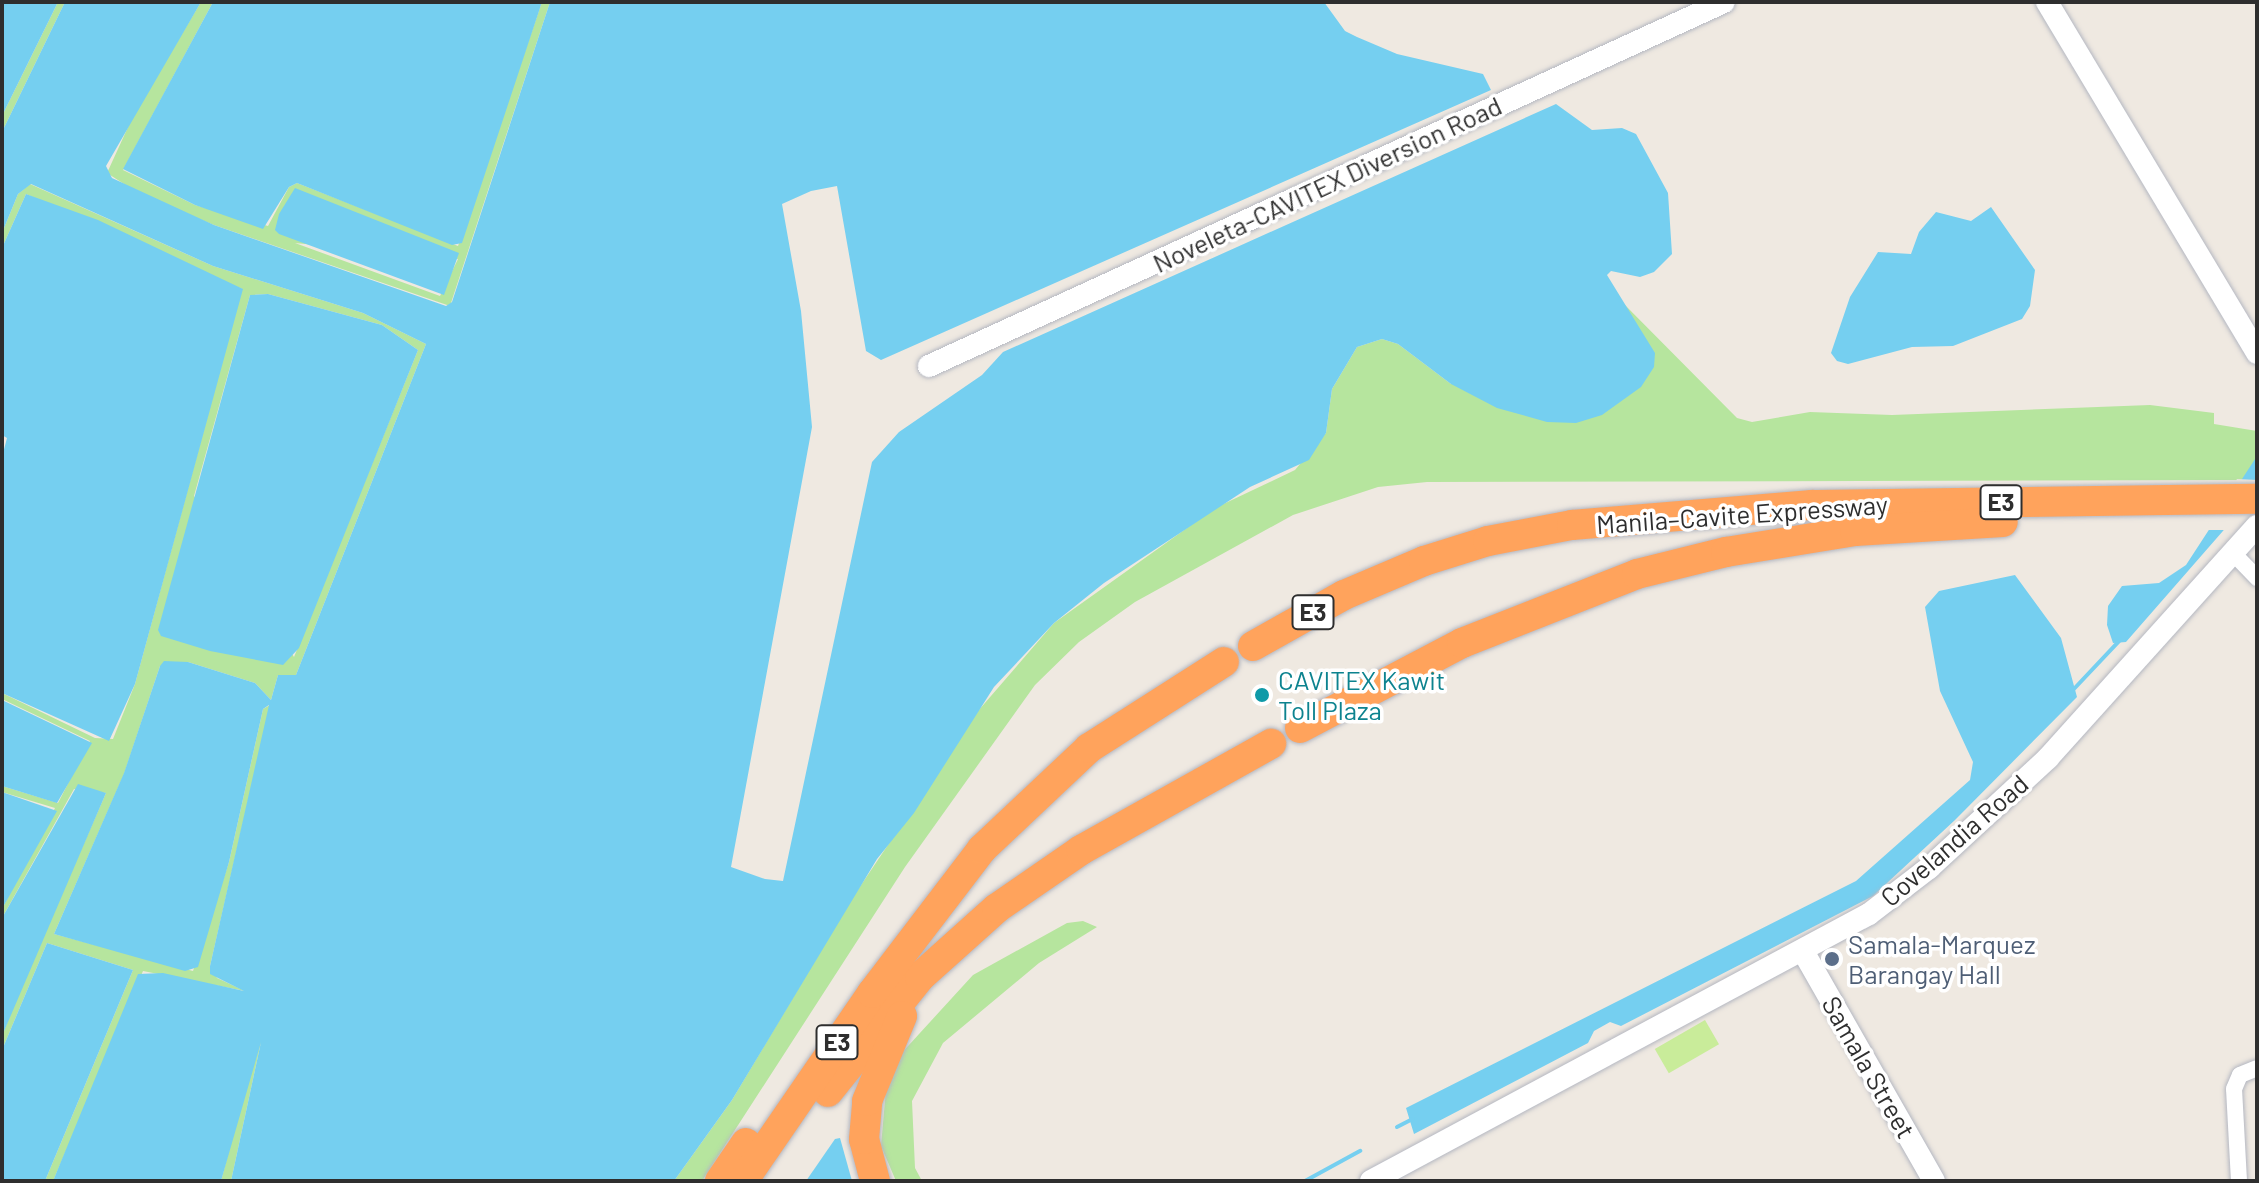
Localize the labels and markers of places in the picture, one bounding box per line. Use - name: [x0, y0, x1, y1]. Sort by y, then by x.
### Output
- place label: CAVITEX Kawit Toll Plaza: [1278, 664, 1445, 726]
- marker: CAVITEX Kawit Toll Plaza: [1253, 686, 1271, 704]
- place label: Samala-Marquez Barangay Hall: [1848, 928, 2035, 990]
- marker: Samala-Marquez Barangay Hall: [1823, 950, 1841, 968]

